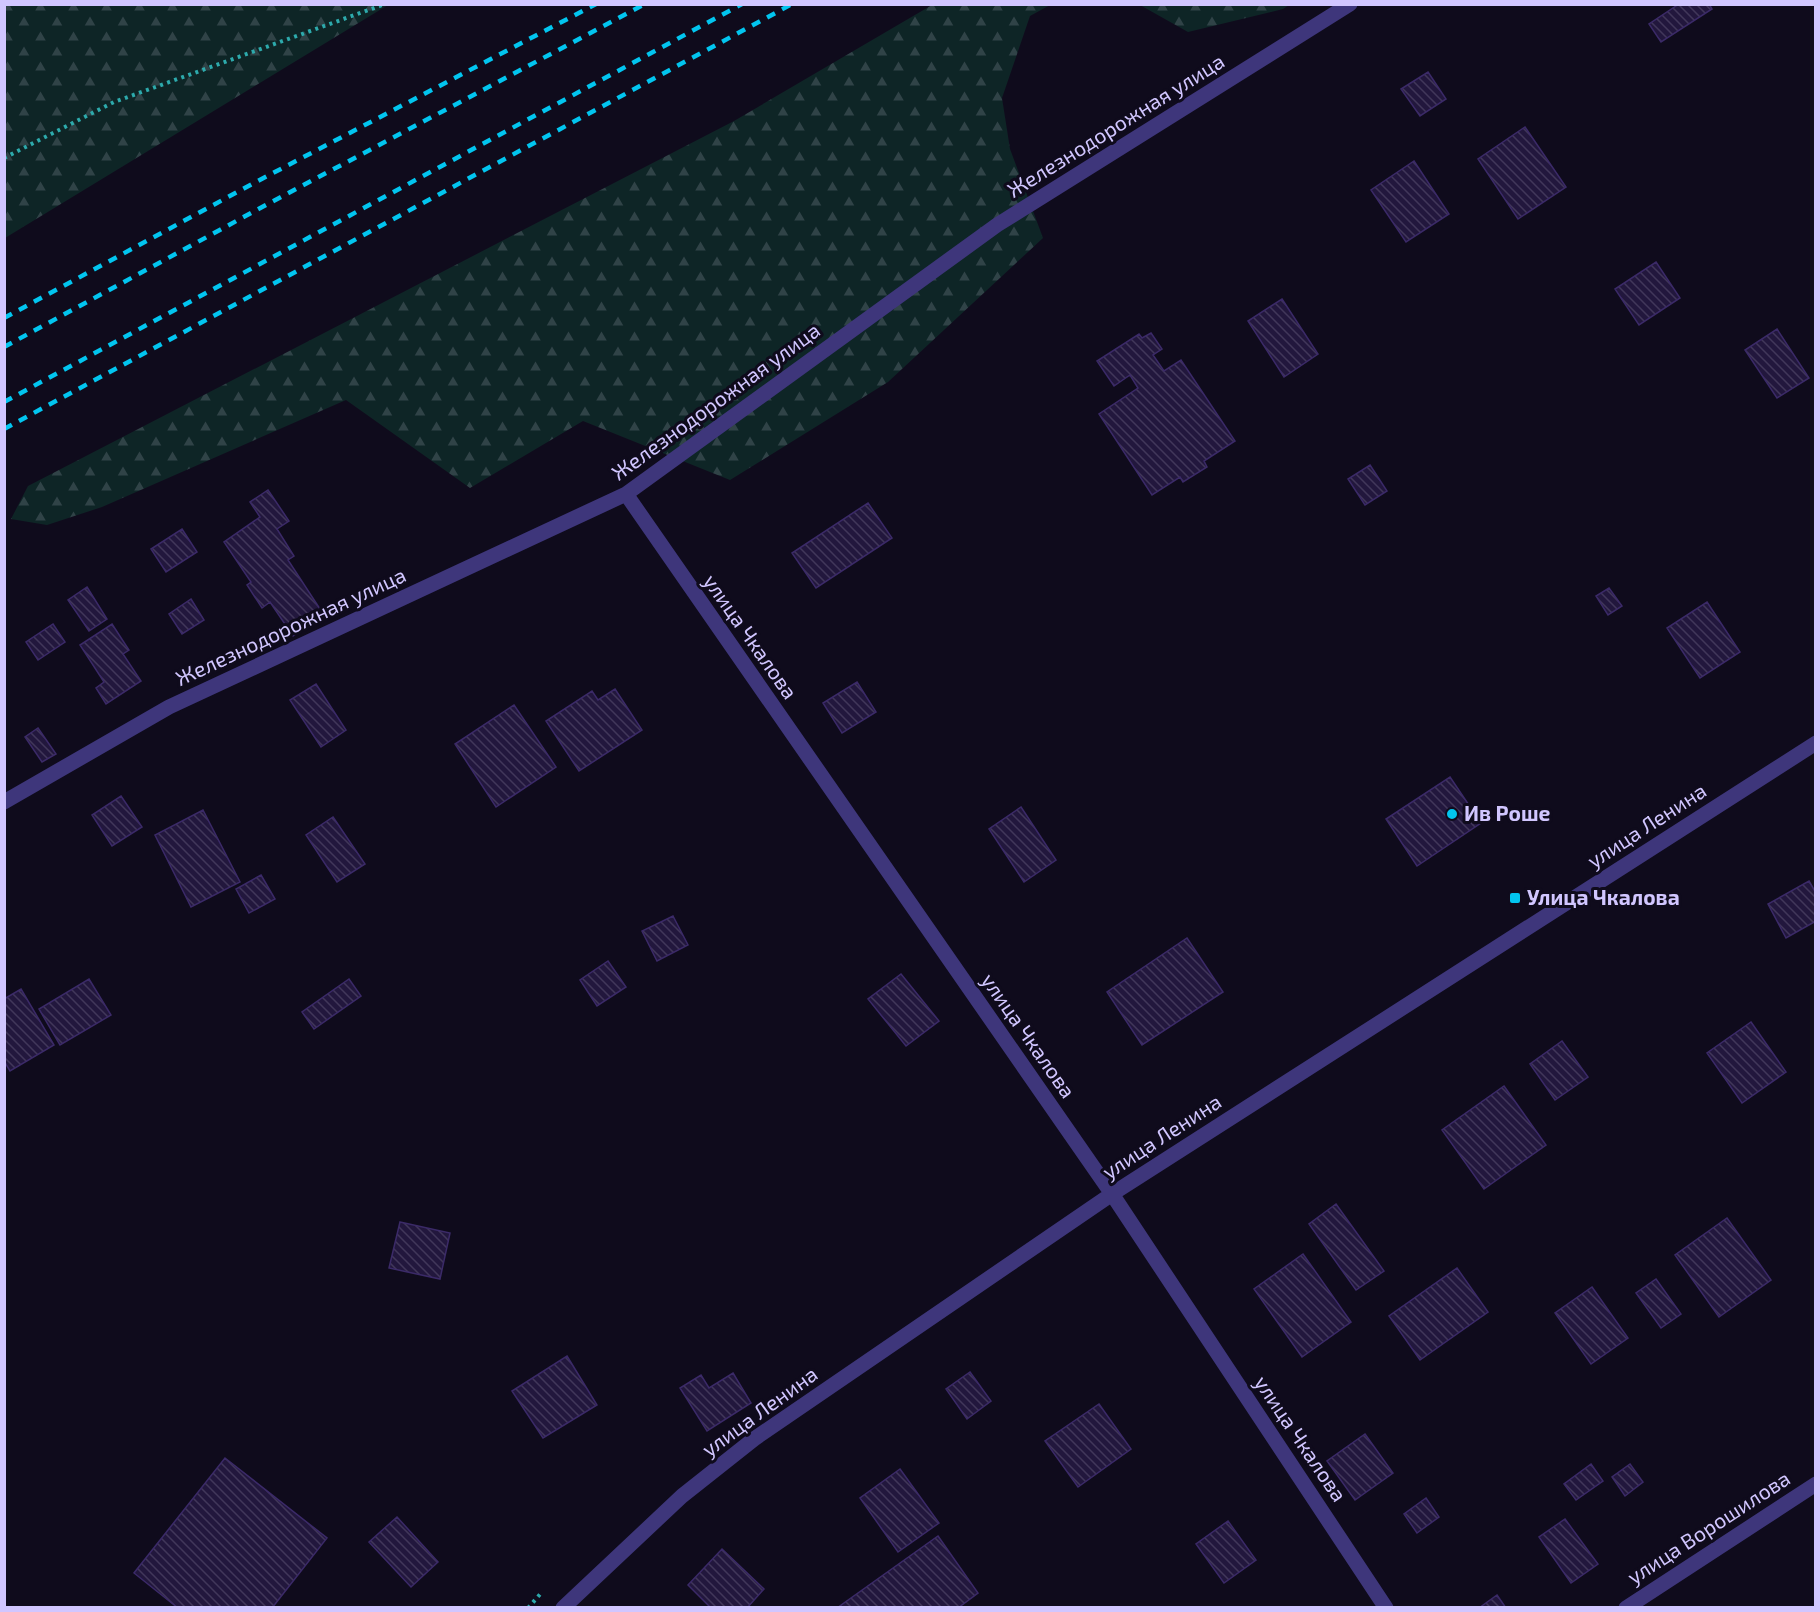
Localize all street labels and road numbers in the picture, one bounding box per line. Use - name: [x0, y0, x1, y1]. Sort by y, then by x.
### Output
- street label: Железнодорожная улица: [1002, 48, 1229, 203]
- street label: Железнодорожная улица: [606, 317, 825, 486]
- street label: Железнодорожная улица: [171, 561, 410, 691]
- street label: улица Чкалова: [698, 569, 803, 704]
- street label: улица Ленина: [1582, 777, 1711, 873]
- street label: улица Чкалова: [976, 968, 1081, 1103]
- street label: улица Ленина: [1097, 1088, 1226, 1184]
- street label: улица Ленина: [696, 1360, 822, 1462]
- street label: улица Чкалова: [1249, 1371, 1353, 1506]
- street label: улица Ворошилова: [1622, 1465, 1795, 1589]

